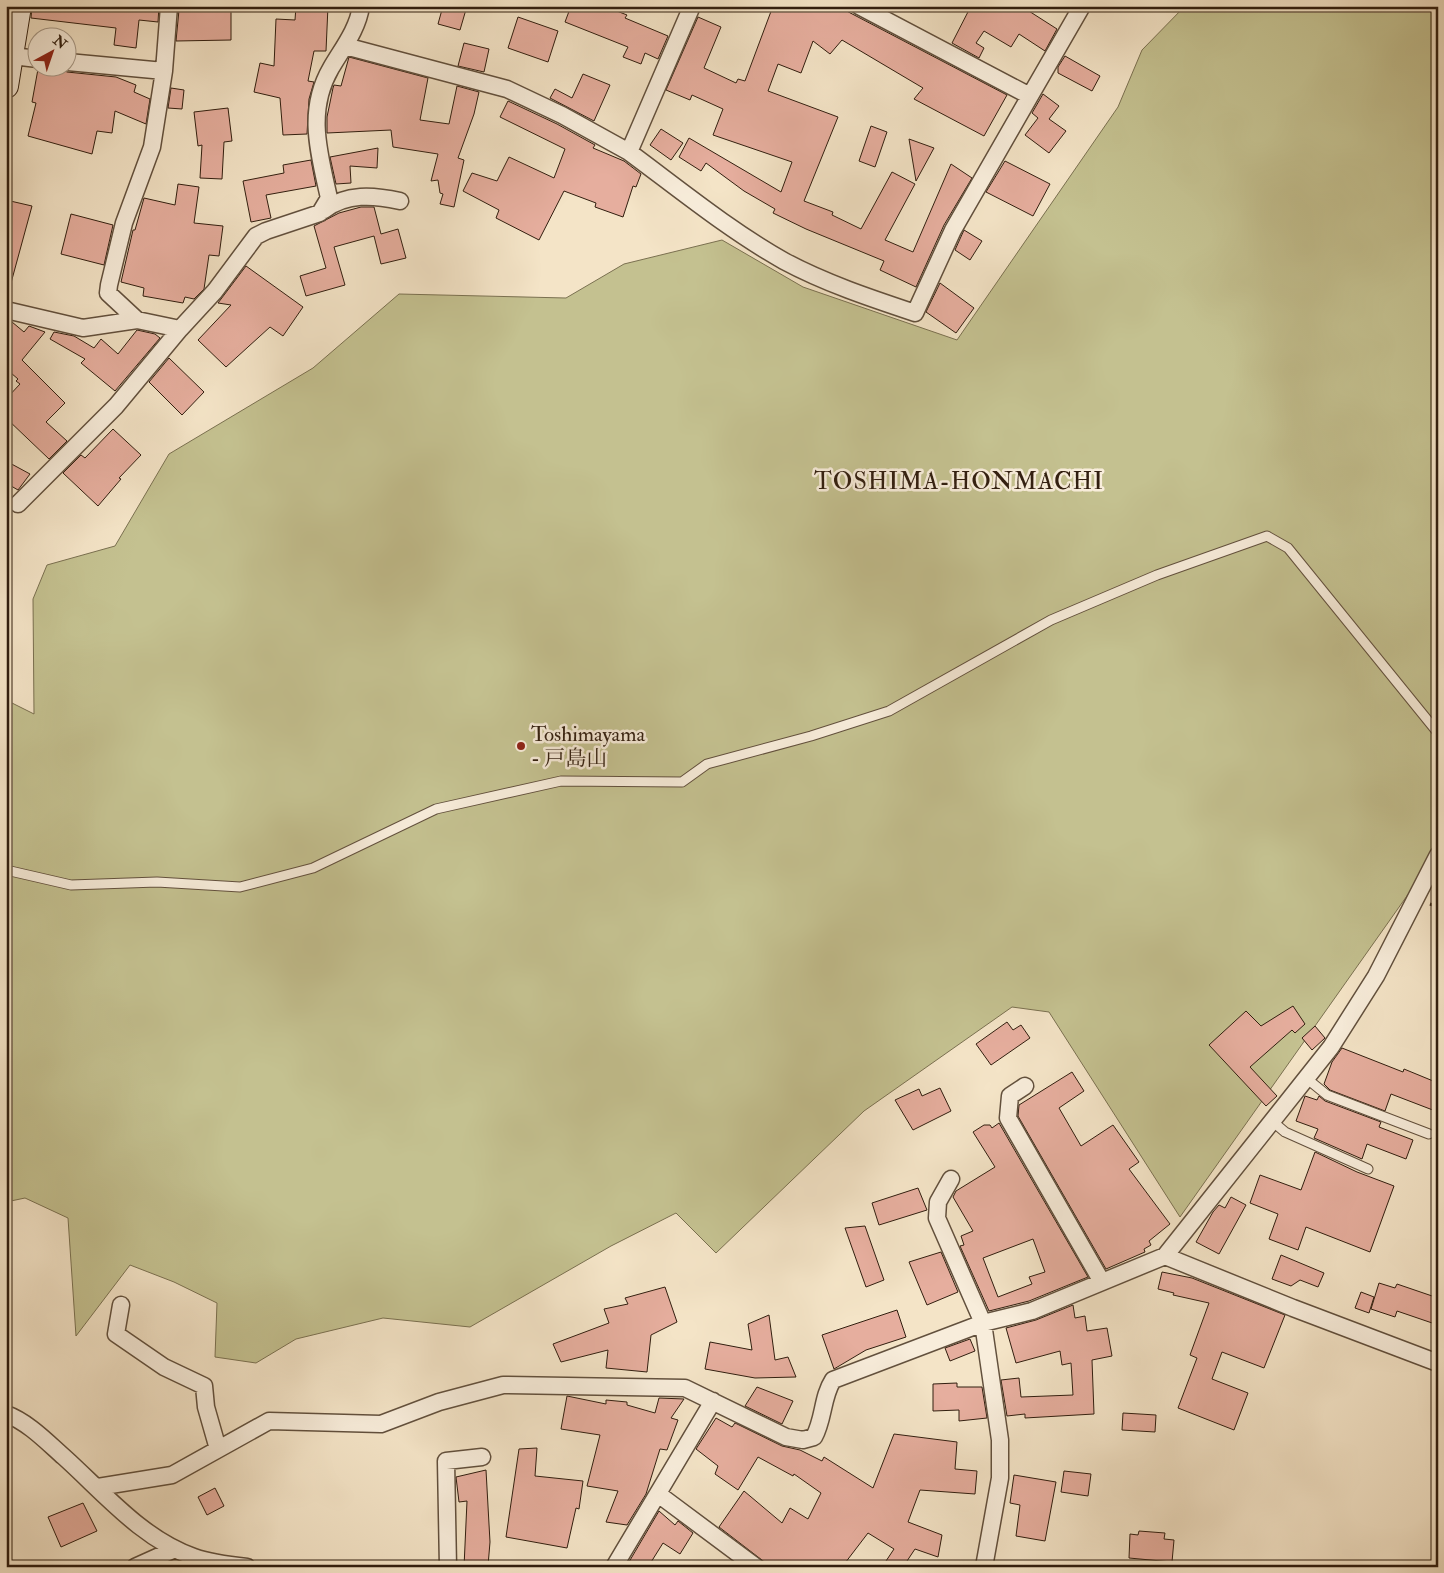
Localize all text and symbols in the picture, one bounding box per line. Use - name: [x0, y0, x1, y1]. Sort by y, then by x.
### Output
- north arrow: [28, 28, 78, 78]
- text: N: [49, 31, 71, 53]
- district label: TOSHIMA-HONMACHI: [814, 466, 1104, 497]
- place label: Toshimayama - 戸島山: [531, 721, 646, 772]
- marker: Toshimayama - 戸島山: [515, 740, 527, 752]

